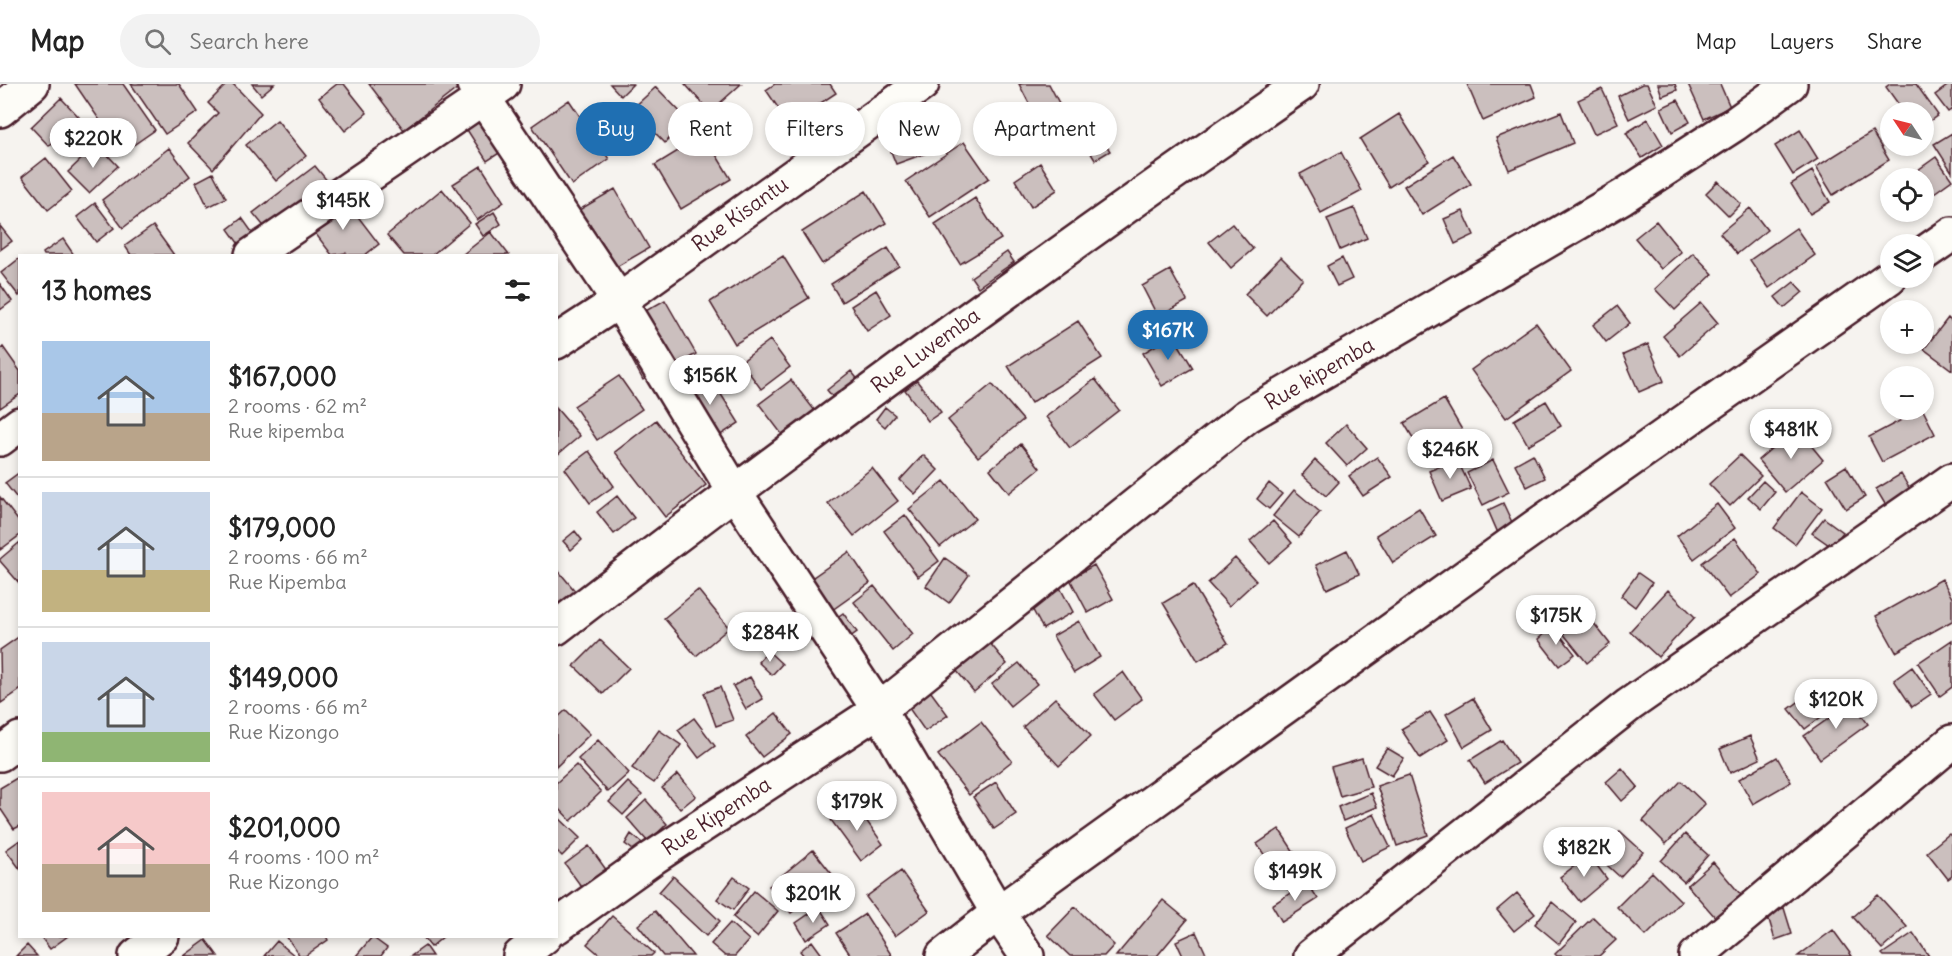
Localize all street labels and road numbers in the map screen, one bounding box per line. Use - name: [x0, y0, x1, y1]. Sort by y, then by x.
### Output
- street label: Rue Kisantu: [686, 170, 793, 258]
- street label: Rue Luvemba: [865, 301, 985, 399]
- street label: Rue kipemba: [1259, 331, 1379, 416]
- street label: Rue Kipemba: [657, 770, 776, 861]

